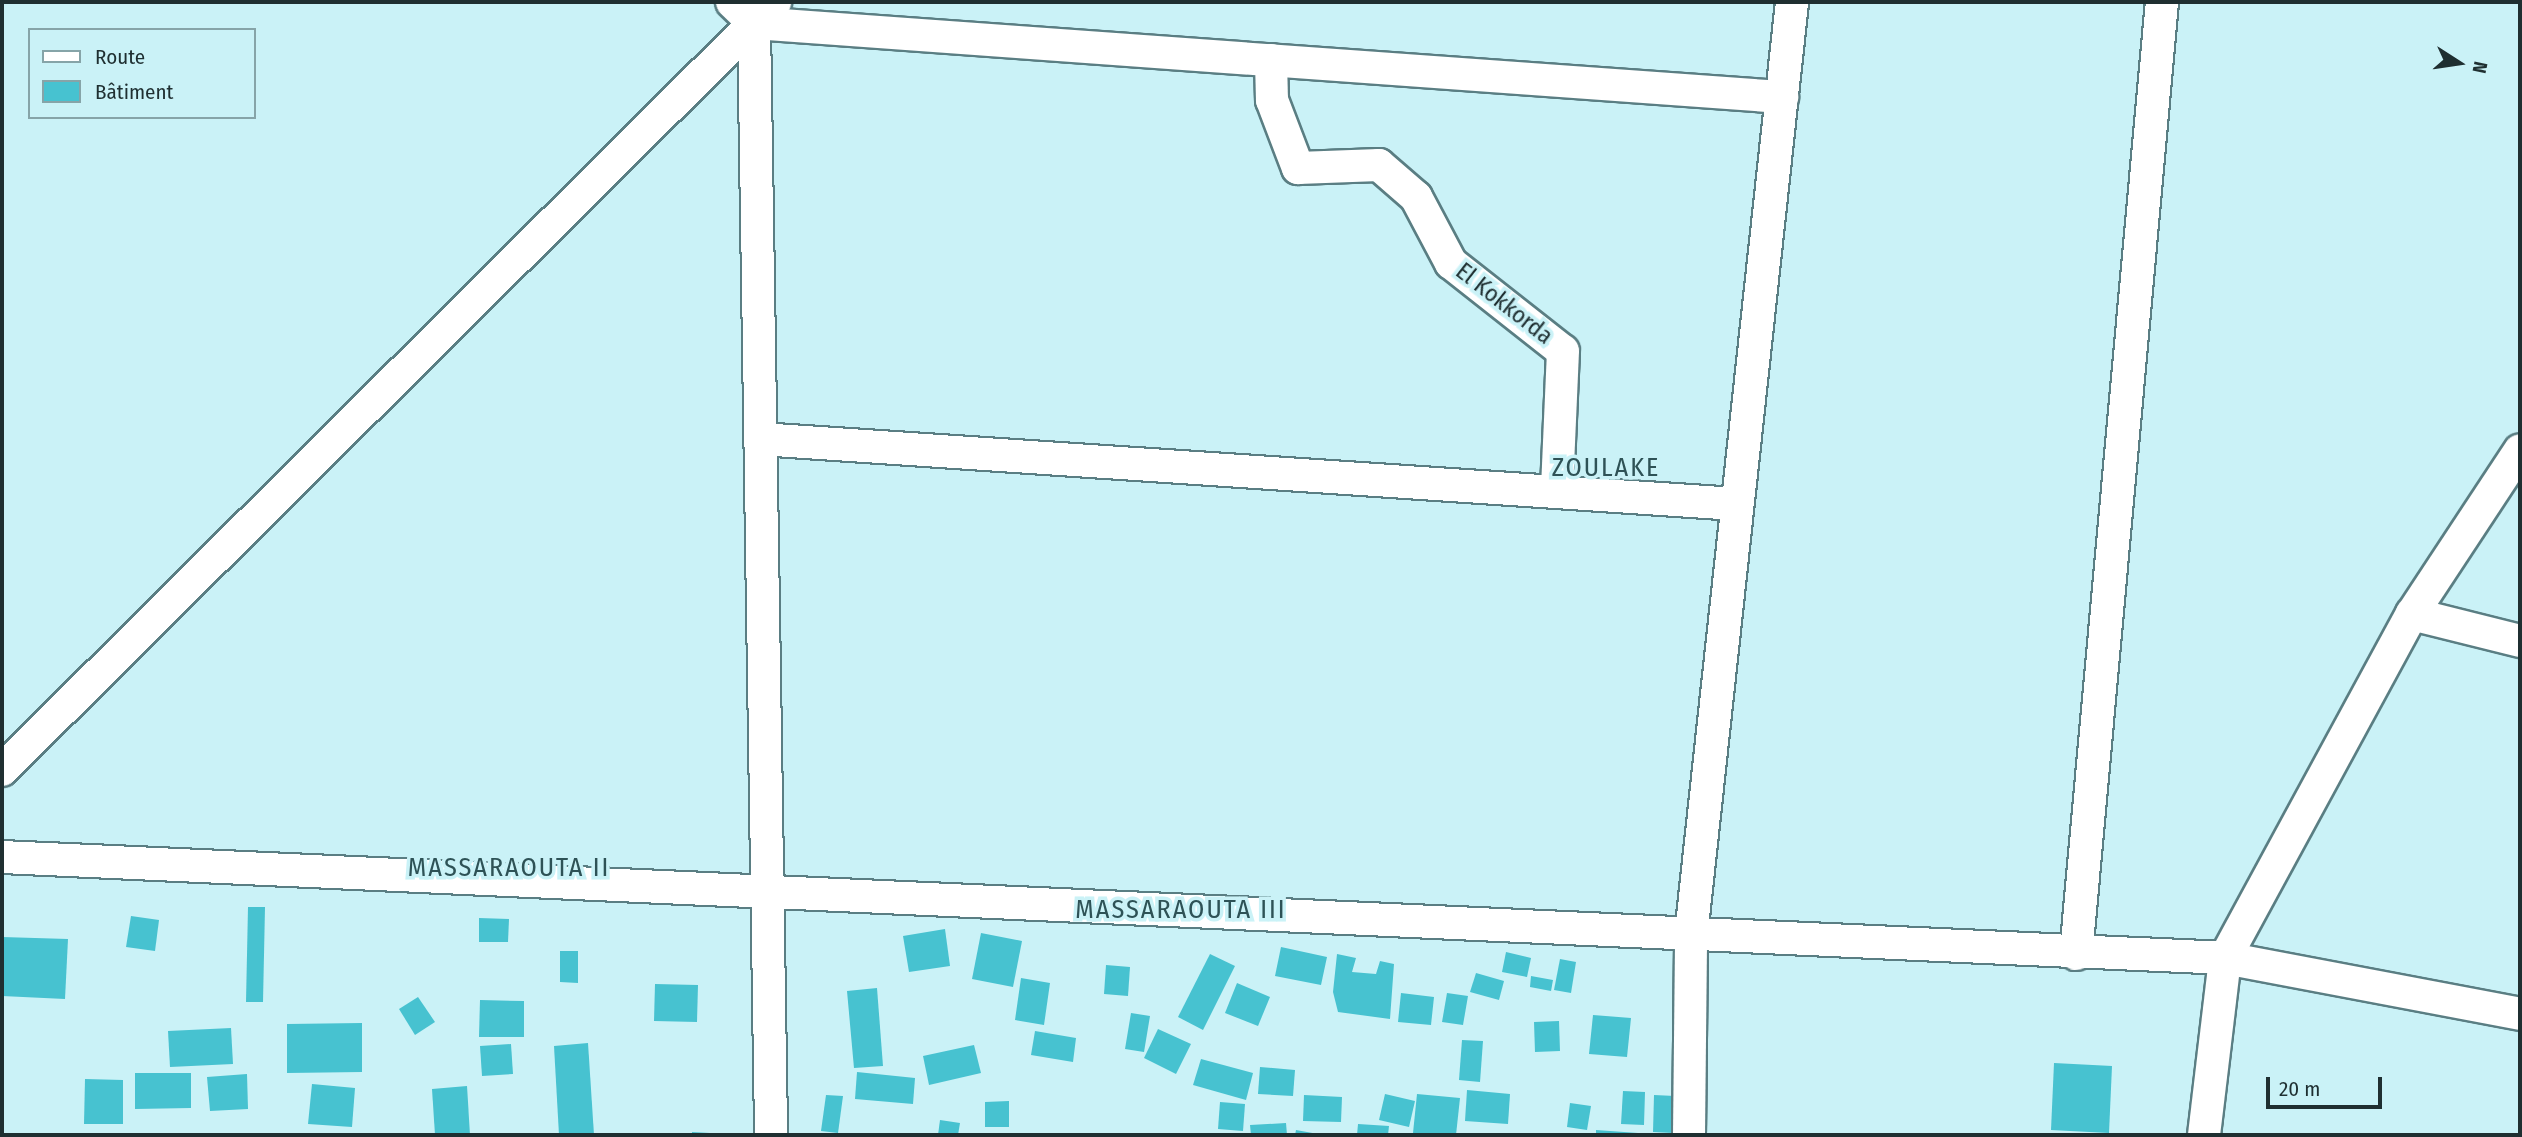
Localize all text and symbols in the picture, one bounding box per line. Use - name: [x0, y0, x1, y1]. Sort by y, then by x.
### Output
- legend: [28, 28, 256, 119]
- north arrow: [2424, 28, 2494, 98]
- text: Route: [95, 44, 145, 70]
- text: N: [2468, 60, 2492, 75]
- text: Bâtiment: [95, 79, 173, 105]
- street label: El Kokkorda: [1450, 257, 1558, 351]
- district label: ZOULAKE: [1553, 452, 1659, 484]
- district label: MASSARAOUTA II: [409, 852, 609, 884]
- district label: MASSARAOUTA III: [1077, 894, 1285, 926]
- scale bar: [2270, 1064, 2386, 1108]
- text: 20 m: [2279, 1076, 2320, 1102]

